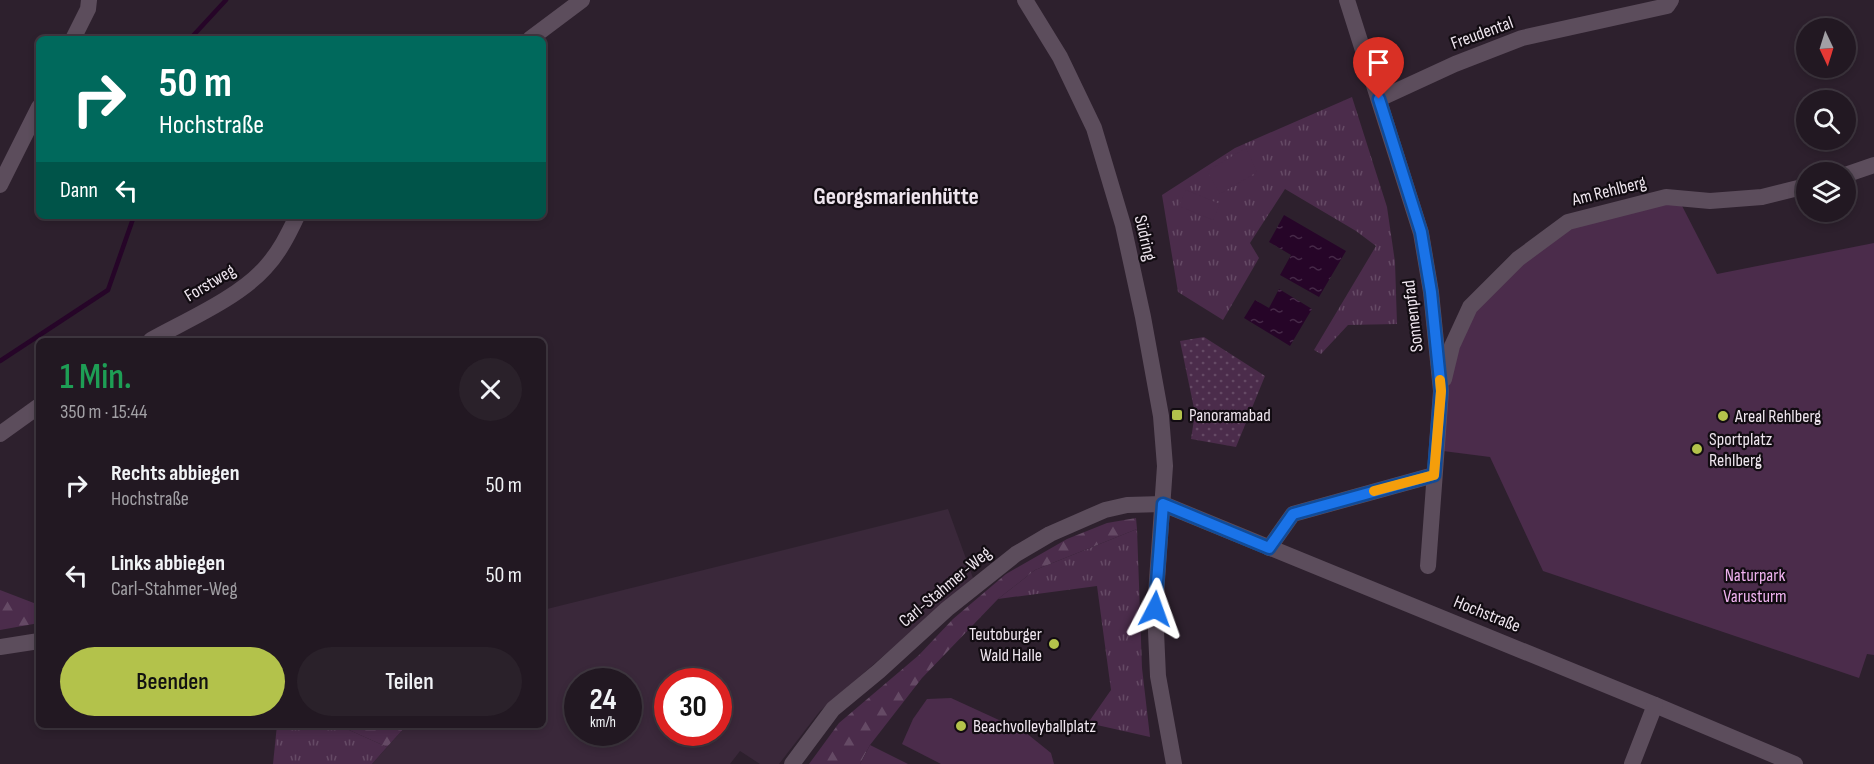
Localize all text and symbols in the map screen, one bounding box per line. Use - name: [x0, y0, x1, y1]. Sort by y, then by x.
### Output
- street label: Freudental: [1448, 12, 1516, 54]
- north arrow: [1796, 18, 1856, 78]
- map controls: [1796, 18, 1856, 222]
- pin: [1353, 37, 1404, 99]
- icon: arrive: [1362, 46, 1395, 79]
- text: 50 m: [159, 58, 232, 109]
- icon: right: [60, 60, 138, 138]
- button: search: [1796, 90, 1856, 150]
- text: Hochstraße: [159, 109, 264, 141]
- button: layers: [1796, 162, 1856, 222]
- street label: Am Rehlberg: [1569, 172, 1648, 211]
- icon: left: [110, 174, 143, 207]
- text: Dann: [60, 177, 98, 204]
- district label: Georgsmarienhütte: [813, 182, 979, 211]
- street label: Südring: [1130, 213, 1160, 263]
- street label: Forstweg: [181, 260, 239, 306]
- street label: Sonnenpfad: [1398, 279, 1428, 353]
- text: 1 Min.: [60, 356, 132, 399]
- button: close: [459, 358, 522, 421]
- text: 350 m · 15:44: [60, 400, 147, 424]
- place label: Panoramabad: [1189, 405, 1271, 426]
- place label: Areal Rehlberg: [1734, 406, 1821, 427]
- marker: Panoramabad: [1170, 408, 1184, 422]
- marker: Areal Rehlberg: [1716, 409, 1730, 423]
- place label: Sportplatz Rehlberg: [1709, 429, 1773, 471]
- marker: Sportplatz Rehlberg: [1690, 442, 1704, 456]
- text: Rechts abbiegen: [111, 460, 240, 487]
- icon: right: [60, 469, 93, 502]
- text: 50 m: [486, 472, 522, 499]
- text: Hochstraße: [111, 487, 189, 511]
- street label: Carl-Stahmer-Weg: [895, 542, 995, 632]
- text: Links abbiegen: [111, 550, 225, 577]
- icon: left: [60, 559, 93, 592]
- text: 50 m: [486, 562, 522, 589]
- park label: Naturpark Varusturm: [1723, 565, 1787, 607]
- text: Carl-Stahmer-Weg: [111, 577, 238, 601]
- position arrow: [1123, 577, 1187, 641]
- street label: Hochstraße: [1451, 591, 1523, 637]
- place label: Teutoburger Wald Halle: [969, 624, 1042, 666]
- marker: Teutoburger Wald Halle: [1047, 637, 1061, 651]
- button: Beenden: [60, 647, 285, 716]
- button: Teilen: [297, 647, 522, 716]
- speed limit sign: 30: [654, 668, 732, 746]
- text: 24: [590, 682, 616, 718]
- text: km/h: [590, 713, 616, 732]
- place label: Beachvolleyballplatz: [973, 716, 1096, 737]
- marker: Beachvolleyballplatz: [954, 719, 968, 733]

